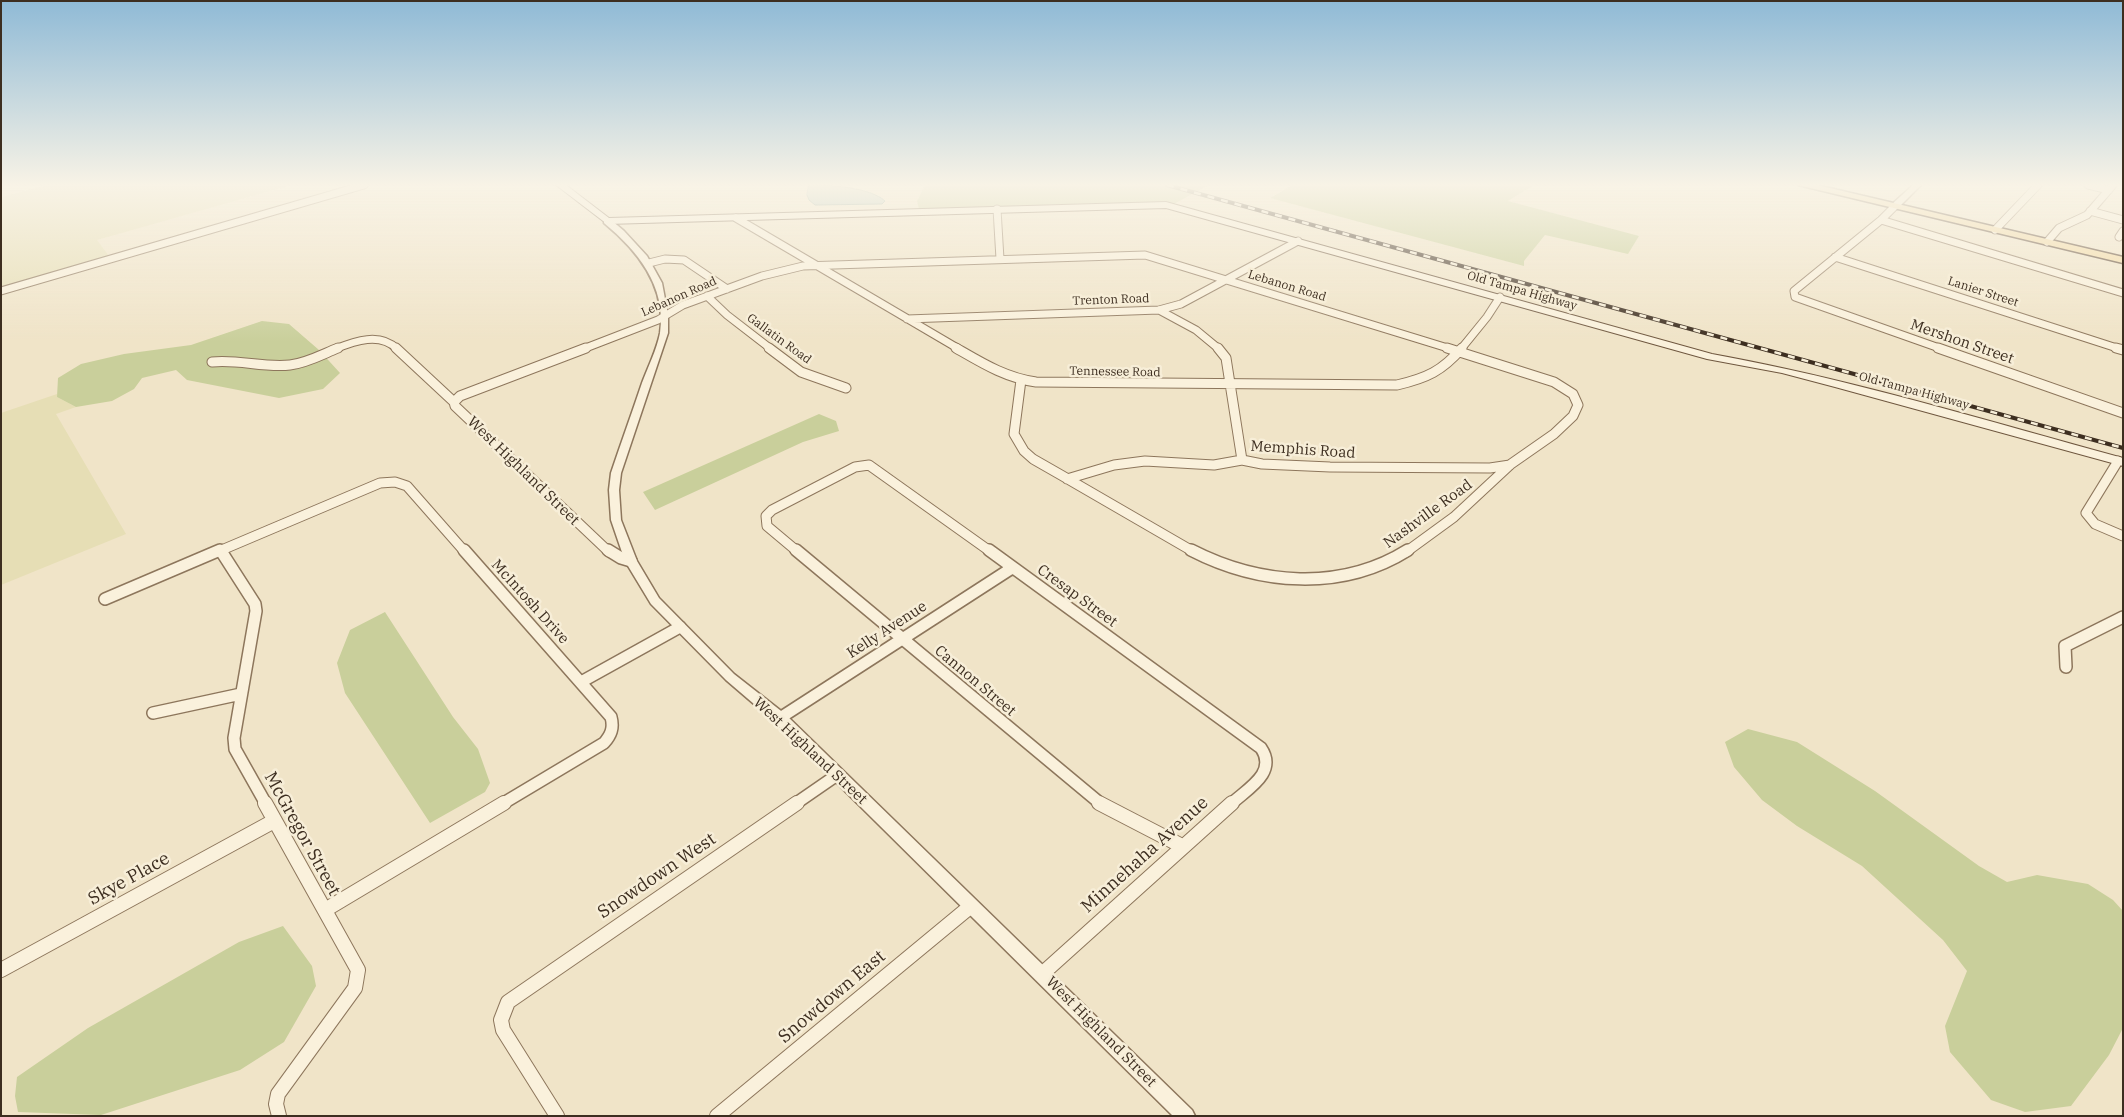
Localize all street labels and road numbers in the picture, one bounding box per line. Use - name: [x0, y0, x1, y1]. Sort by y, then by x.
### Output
- street label: Lebanon Road: [1246, 267, 1328, 305]
- street label: Old Tampa Highway: [1465, 268, 1579, 314]
- street label: Lebanon Road: [639, 274, 719, 320]
- street label: Lanier Street: [1946, 274, 2020, 310]
- street label: Trenton Road: [1072, 291, 1150, 309]
- street label: Gallatin Road: [744, 311, 814, 367]
- street label: Mershon Street: [1908, 316, 2016, 368]
- street label: Tennessee Road: [1069, 364, 1161, 380]
- street label: Old Tampa Highway: [1857, 369, 1971, 413]
- street label: West Highland Street: [463, 413, 583, 529]
- street label: Memphis Road: [1250, 437, 1356, 463]
- street label: Nashville Road: [1380, 476, 1476, 552]
- street label: McIntosh Drive: [487, 556, 573, 648]
- street label: Cresap Street: [1033, 561, 1121, 631]
- street label: Kelly Avenue: [844, 598, 930, 662]
- street label: Cannon Street: [931, 642, 1019, 720]
- street label: West Highland Street: [749, 694, 871, 808]
- street label: McGregor Street: [259, 768, 345, 900]
- street label: Minnehaha Avenue: [1077, 792, 1213, 918]
- street label: Snowdown West: [594, 828, 720, 924]
- street label: Skye Place: [85, 848, 173, 910]
- street label: Snowdown East: [774, 946, 890, 1048]
- street label: West Highland Street: [1042, 973, 1160, 1091]

